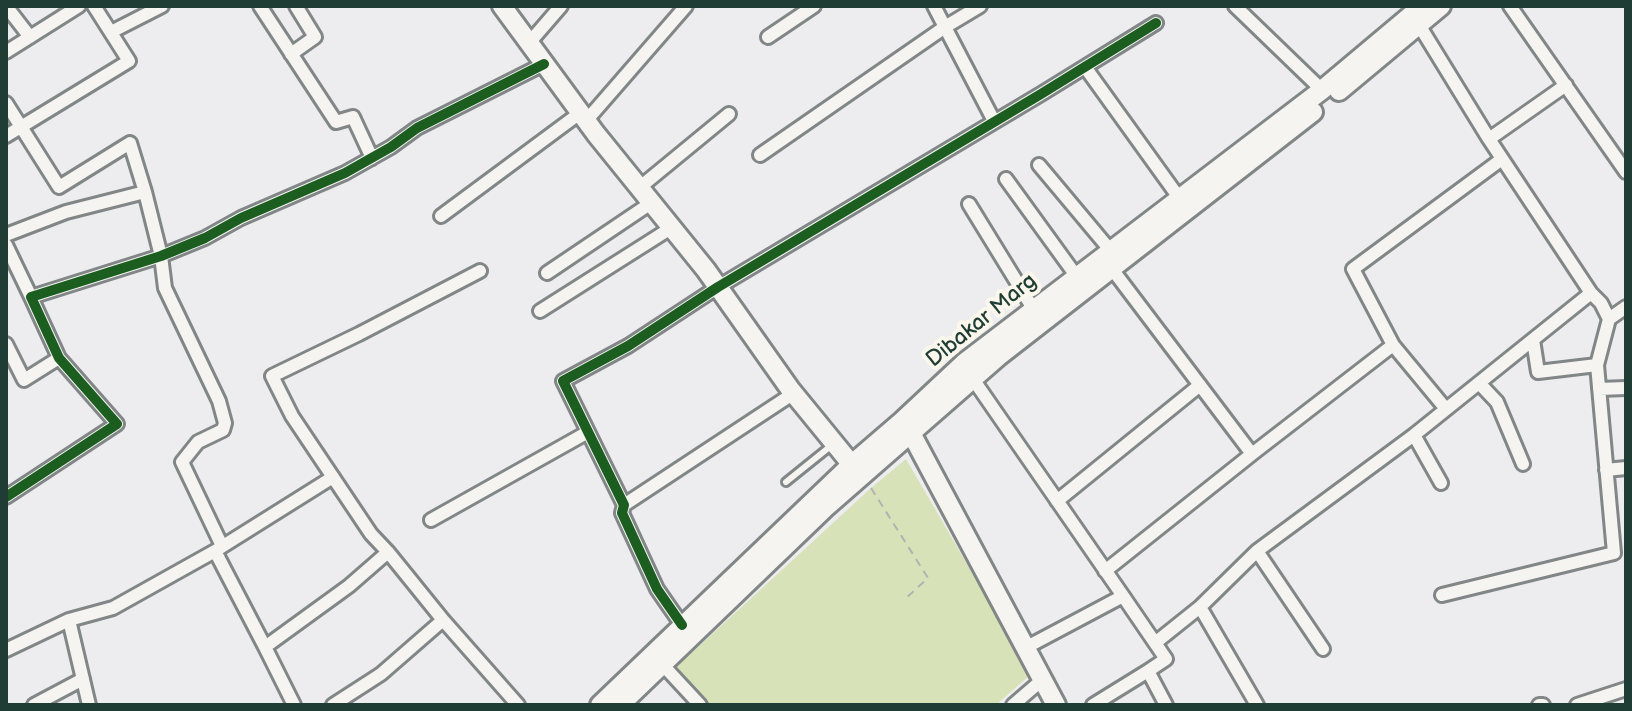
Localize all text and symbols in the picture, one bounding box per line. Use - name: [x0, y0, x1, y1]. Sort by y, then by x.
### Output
- street label: Dibakar Marg: [921, 268, 1043, 374]

